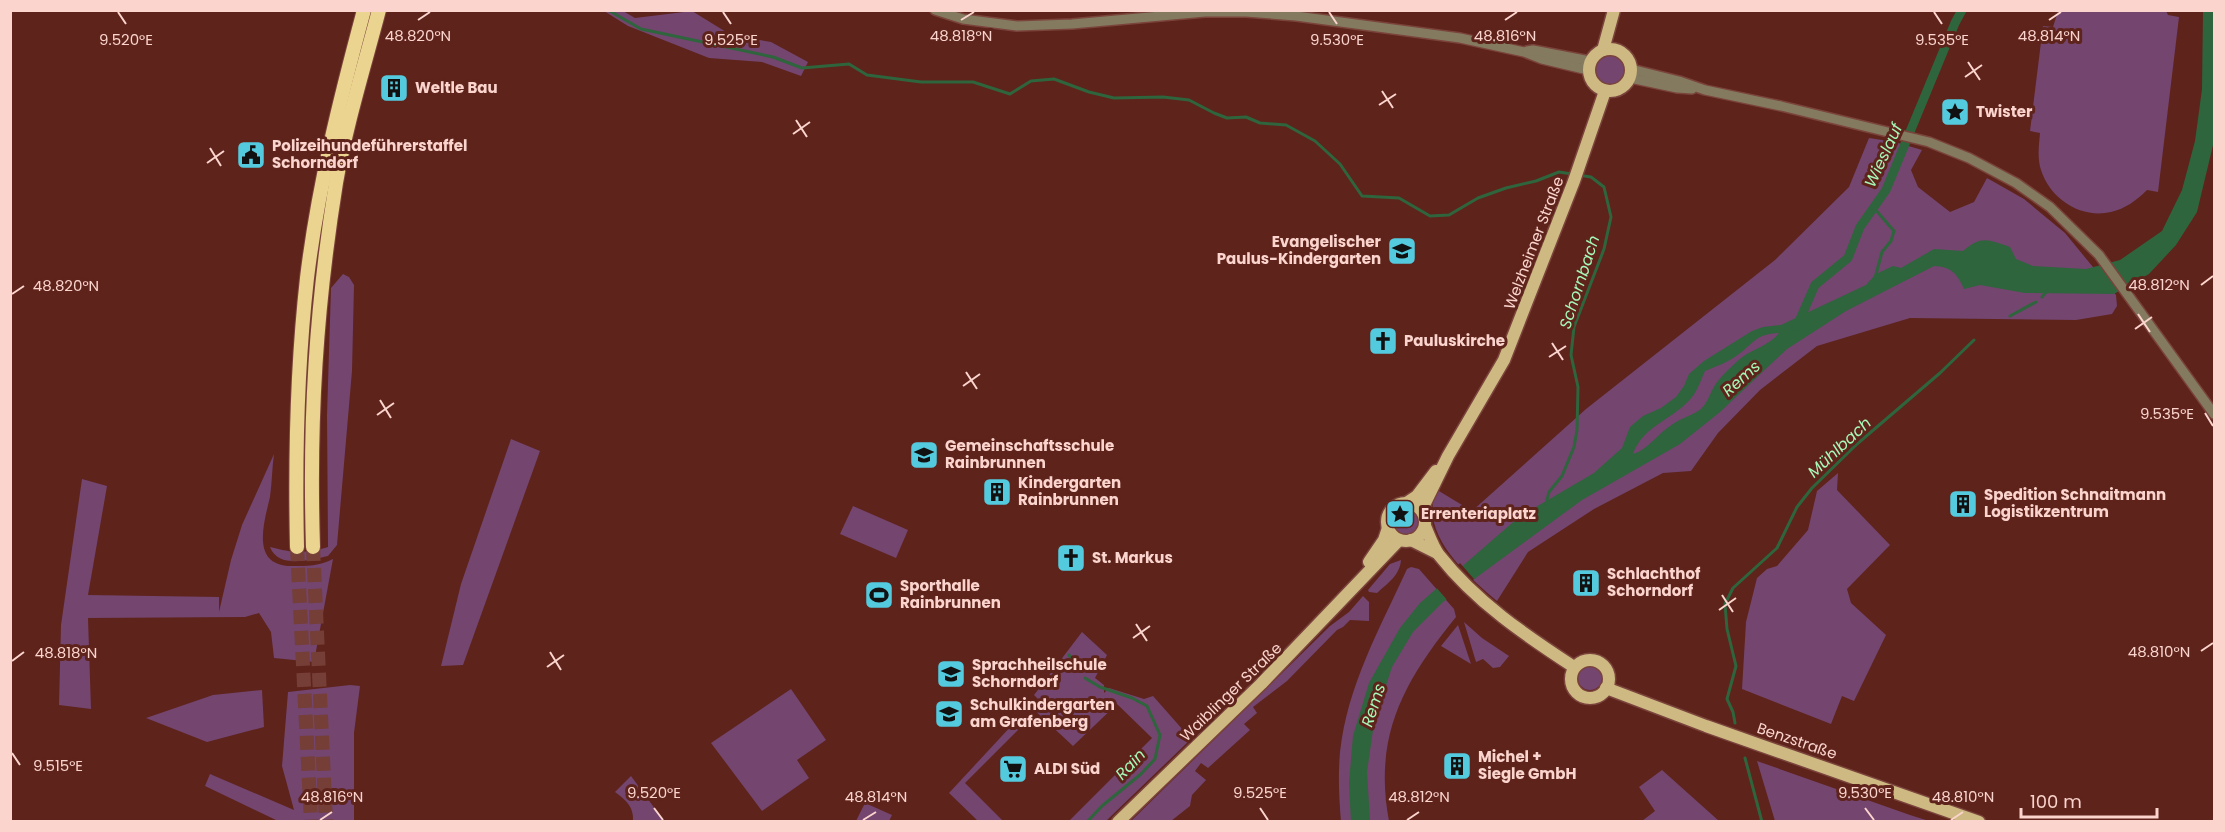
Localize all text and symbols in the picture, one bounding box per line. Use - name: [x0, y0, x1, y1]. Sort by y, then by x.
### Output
- text: 48.820°N: [385, 25, 451, 46]
- text: 48.818°N: [930, 25, 992, 46]
- text: 48.816°N: [1474, 25, 1536, 46]
- text: 48.814°N: [2018, 25, 2080, 46]
- text: 9.520°E: [99, 29, 153, 50]
- text: 9.525°E: [704, 29, 758, 50]
- text: 9.530°E: [1310, 29, 1364, 50]
- text: 9.535°E: [1915, 29, 1969, 50]
- building icon: Weltle Bau: [378, 72, 410, 104]
- place label: Weltle Bau: [415, 77, 498, 98]
- place icon: Twister: [1939, 96, 1971, 128]
- place label: Twister: [1976, 101, 2033, 122]
- water label: Wieslauf: [1859, 118, 1909, 191]
- place label: Polizeihundeführerstaffel Schorndorf: [272, 135, 467, 173]
- public building icon: Polizeihundeführerstaffel Schorndorf: [235, 139, 267, 171]
- street label: Welzheimer Straße: [1498, 173, 1569, 312]
- place label: Evangelischer Paulus-Kindergarten: [1217, 231, 1382, 269]
- water label: Schornbach: [1554, 232, 1605, 332]
- school or university icon: Evangelischer Paulus-Kindergarten: [1386, 235, 1418, 267]
- text: 48.812°N: [2128, 274, 2190, 295]
- text: 48.820°N: [33, 275, 99, 296]
- church icon: Pauluskirche: [1367, 325, 1399, 357]
- place label: Pauluskirche: [1404, 330, 1505, 351]
- water label: Rems: [1717, 355, 1766, 402]
- text: 9.535°E: [2140, 403, 2194, 424]
- water label: Mühlbach: [1802, 412, 1876, 483]
- place label: Gemeinschaftsschule Rainbrunnen: [945, 435, 1114, 473]
- school or university icon: Gemeinschaftsschule Rainbrunnen: [908, 439, 940, 471]
- place label: Kindergarten Rainbrunnen: [1018, 472, 1121, 510]
- building icon: Kindergarten Rainbrunnen: [981, 476, 1013, 508]
- place label: Spedition Schnaitmann Logistikzentrum: [1984, 484, 2166, 522]
- building icon: Spedition Schnaitmann Logistikzentrum: [1947, 488, 1979, 520]
- place icon: Errenteriaplatz: [1384, 498, 1416, 530]
- place label: Errenteriaplatz: [1421, 503, 1536, 524]
- church icon: St. Markus: [1055, 542, 1087, 574]
- place label: St. Markus: [1092, 547, 1173, 568]
- place label: Schlachthof Schorndorf: [1607, 563, 1701, 601]
- building icon: Schlachthof Schorndorf: [1570, 567, 1602, 599]
- place label: Sporthalle Rainbrunnen: [900, 575, 1001, 613]
- sports icon: Sporthalle Rainbrunnen: [863, 579, 895, 611]
- street label: Waiblinger Straße: [1175, 637, 1286, 746]
- text: 48.810°N: [2128, 641, 2190, 662]
- text: 48.818°N: [35, 642, 97, 663]
- place label: Sprachheilschule Schorndorf: [972, 654, 1107, 692]
- school or university icon: Sprachheilschule Schorndorf: [935, 658, 967, 690]
- water label: Rems: [1356, 680, 1391, 730]
- place label: Schulkindergarten am Grafenberg: [970, 694, 1115, 732]
- school or university icon: Schulkindergarten am Grafenberg: [933, 698, 965, 730]
- street label: Benzstraße: [1754, 717, 1840, 764]
- water label: Rain: [1110, 744, 1151, 785]
- place label: Michel + Siegle GmbH: [1478, 746, 1576, 784]
- building icon: Michel + Siegle GmbH: [1441, 750, 1473, 782]
- supermarket icon: ALDI Süd: [997, 753, 1029, 785]
- text: 9.515°E: [33, 755, 83, 776]
- place label: ALDI Süd: [1034, 758, 1100, 779]
- scale bar: [2021, 781, 2158, 819]
- text: 9.520°E: [627, 782, 681, 803]
- text: 9.525°E: [1233, 782, 1287, 803]
- text: 9.530°E: [1838, 782, 1892, 803]
- text: 48.816°N: [301, 786, 363, 807]
- text: 48.814°N: [845, 786, 907, 807]
- text: 48.812°N: [1388, 786, 1450, 807]
- text: 48.810°N: [1932, 786, 1994, 807]
- text: 100 m: [2030, 789, 2082, 814]

